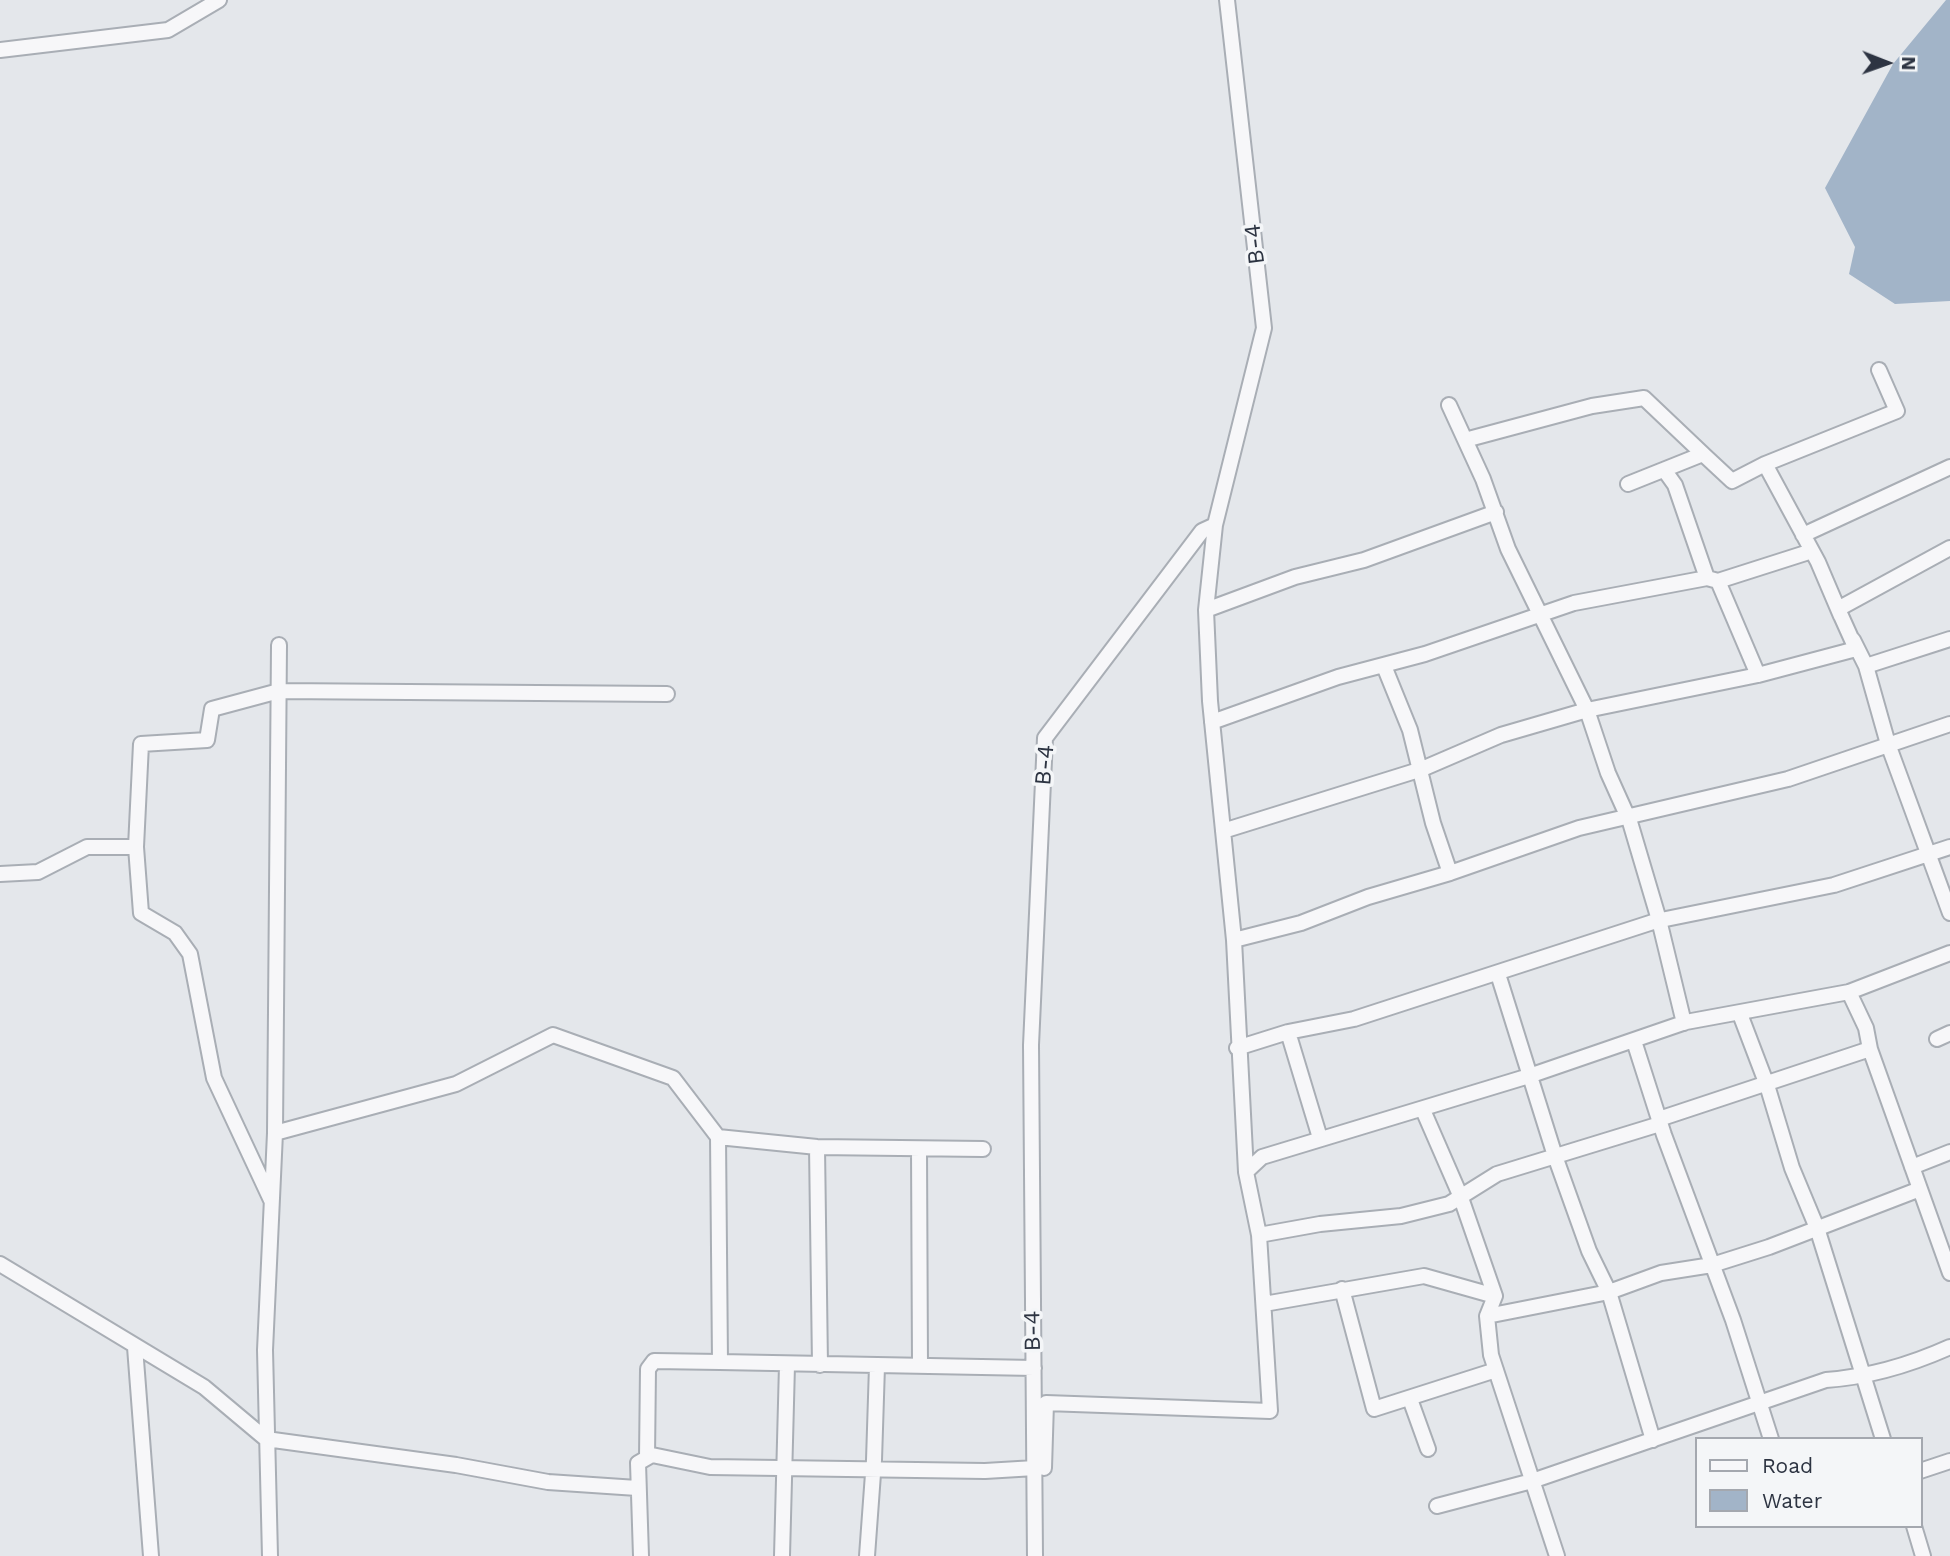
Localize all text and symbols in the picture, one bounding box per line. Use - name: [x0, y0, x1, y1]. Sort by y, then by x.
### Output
- north arrow: [1852, 28, 1922, 98]
- text: N: [1897, 56, 1920, 71]
- street label: B-4: [1239, 222, 1271, 266]
- street label: B-4: [1029, 743, 1061, 787]
- street label: B-4: [1019, 1310, 1047, 1352]
- legend: [1694, 1437, 1922, 1528]
- text: Road: [1762, 1453, 1813, 1478]
- text: Water: [1762, 1488, 1822, 1513]

